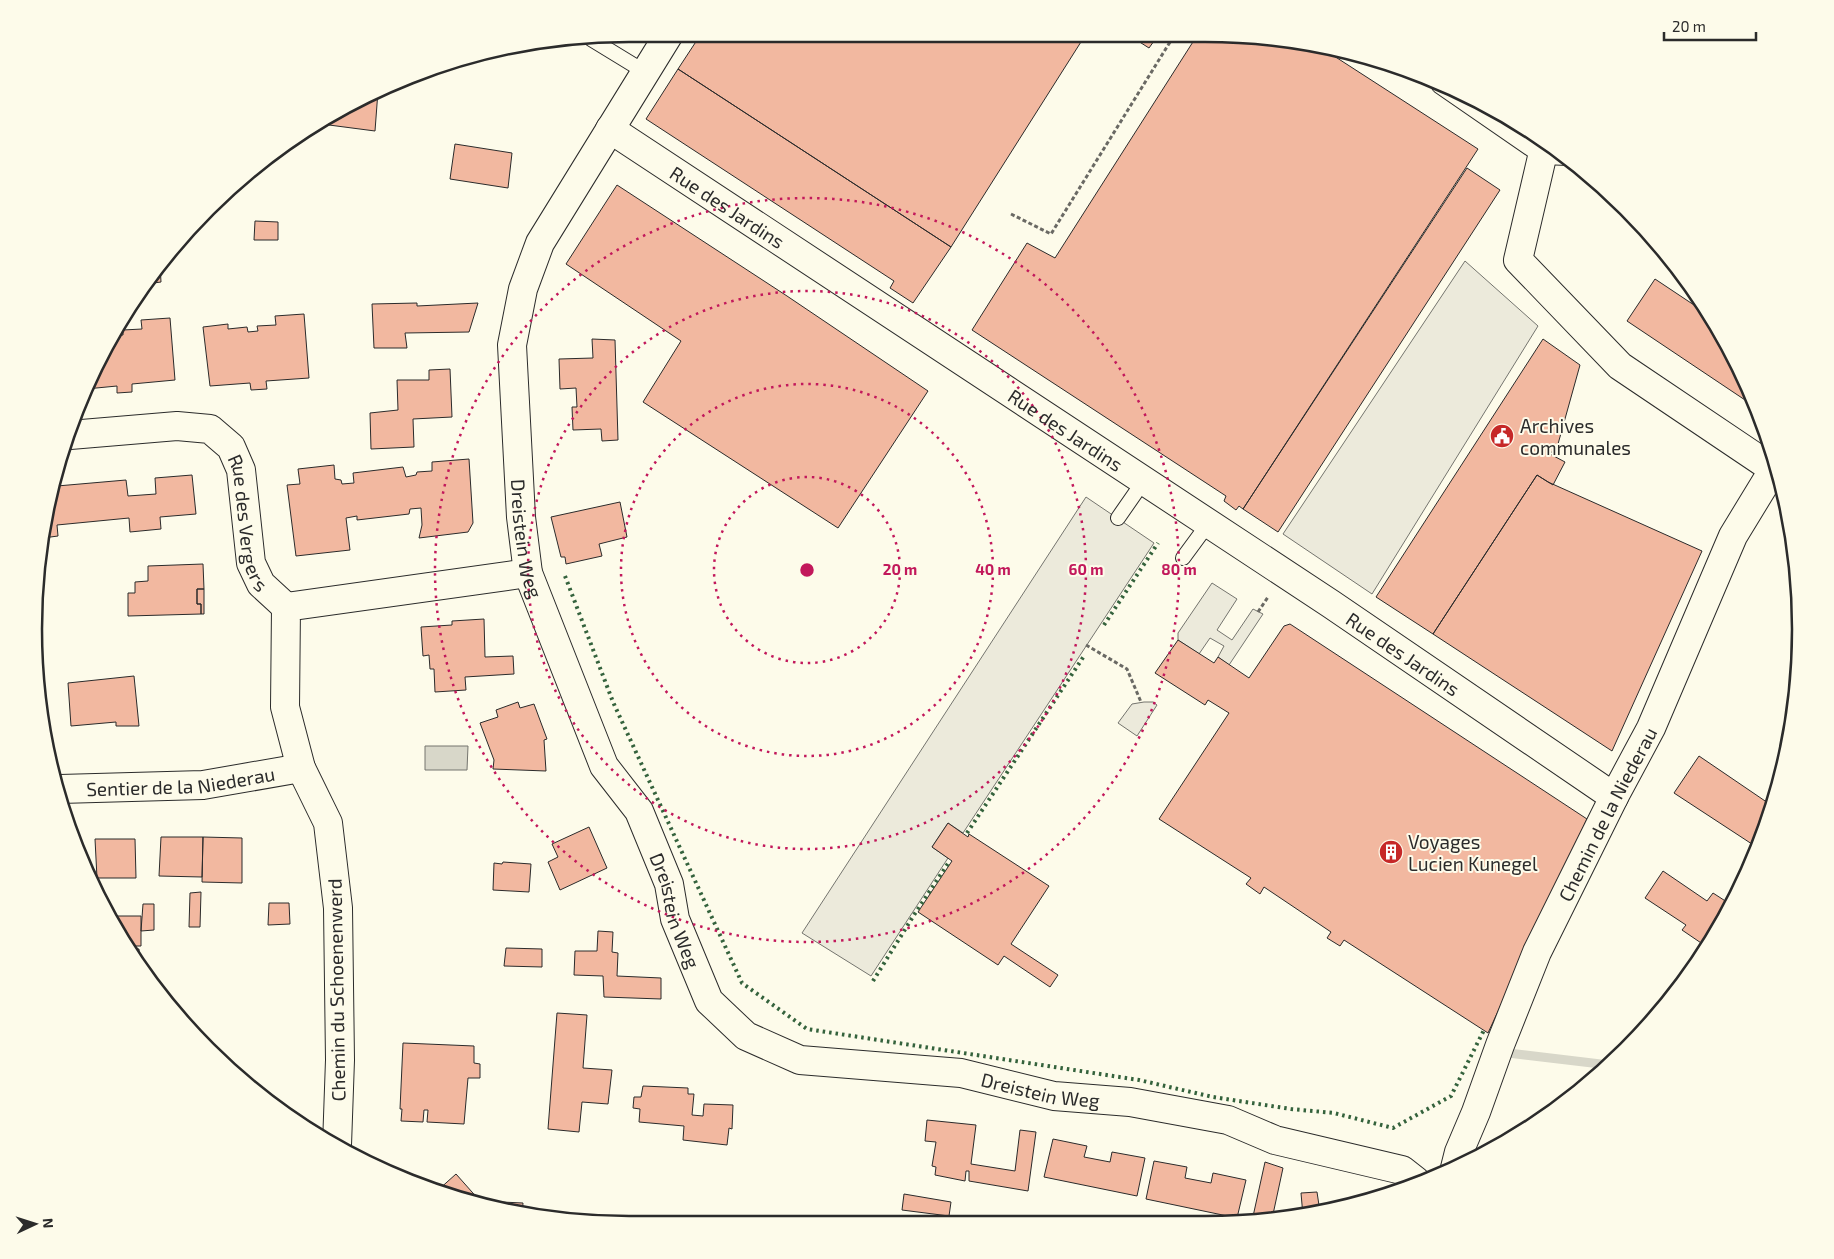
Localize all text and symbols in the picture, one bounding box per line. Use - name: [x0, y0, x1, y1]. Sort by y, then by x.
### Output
- scale bar: [1664, 10, 1756, 42]
- text: 20 m: [1672, 17, 1706, 35]
- street label: Rue des Jardins: [666, 161, 789, 253]
- street label: Rue des Jardins: [1004, 383, 1128, 475]
- place label: Archives communales: [1520, 414, 1631, 459]
- public building icon: Archives communales: [1489, 423, 1515, 449]
- street label: Rue des Vergers: [224, 450, 273, 596]
- street label: Dreistein Weg: [508, 478, 548, 602]
- text: 20 m: [883, 560, 917, 578]
- text: 40 m: [975, 560, 1011, 578]
- text: 60 m: [1069, 560, 1103, 578]
- text: 80 m: [1161, 560, 1197, 578]
- centre of rings: [798, 561, 816, 579]
- street label: Rue des Jardins: [1342, 607, 1465, 700]
- street label: Chemin de la Niederau: [1553, 723, 1661, 905]
- street label: Sentier de la Niederau: [86, 761, 277, 800]
- place label: Voyages Lucien Kunegel: [1408, 830, 1538, 875]
- building icon: Voyages Lucien Kunegel: [1378, 839, 1404, 865]
- street label: Dreistein Weg: [646, 849, 706, 972]
- street label: Chemin du Schoenenwerd: [323, 878, 349, 1102]
- street label: Dreistein Weg: [979, 1067, 1101, 1111]
- north arrow: [10, 1199, 60, 1249]
- text: N: [40, 1217, 57, 1229]

